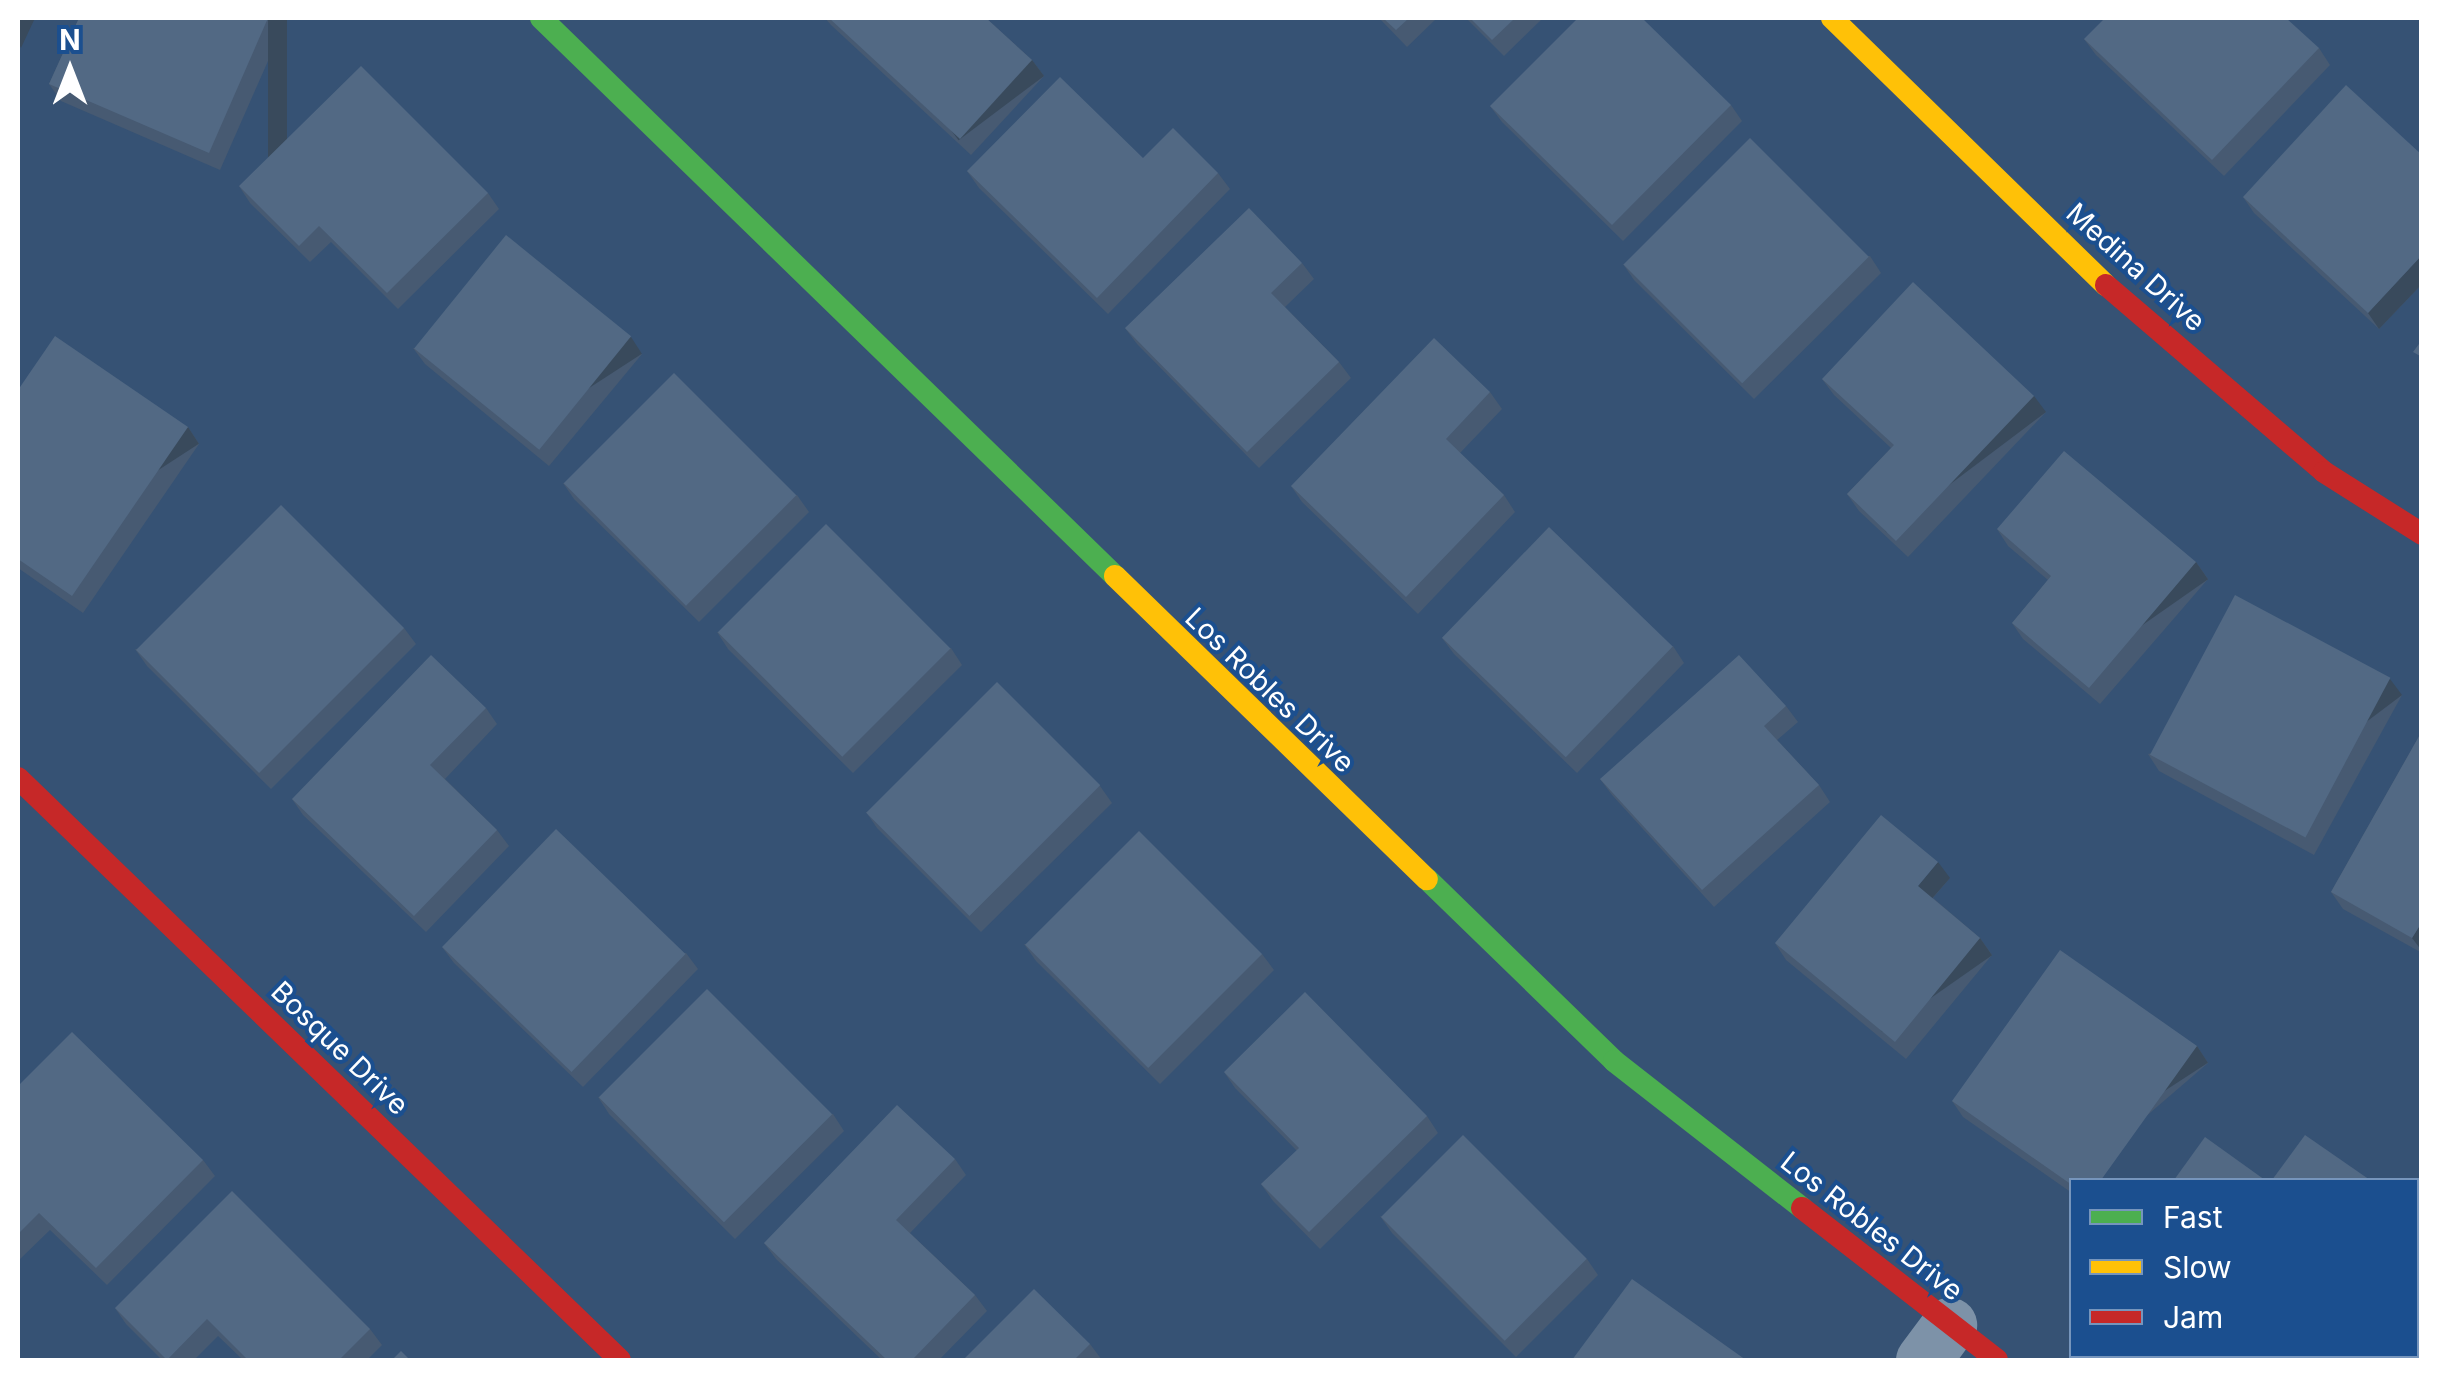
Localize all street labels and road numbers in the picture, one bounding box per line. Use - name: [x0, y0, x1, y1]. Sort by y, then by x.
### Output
- street label: Medina Drive: [2060, 196, 2212, 338]
- street label: Los Robles Drive: [1178, 601, 1362, 779]
- street label: Bosque Drive: [265, 974, 415, 1122]
- street label: Los Robles Drive: [1774, 1144, 1970, 1308]

